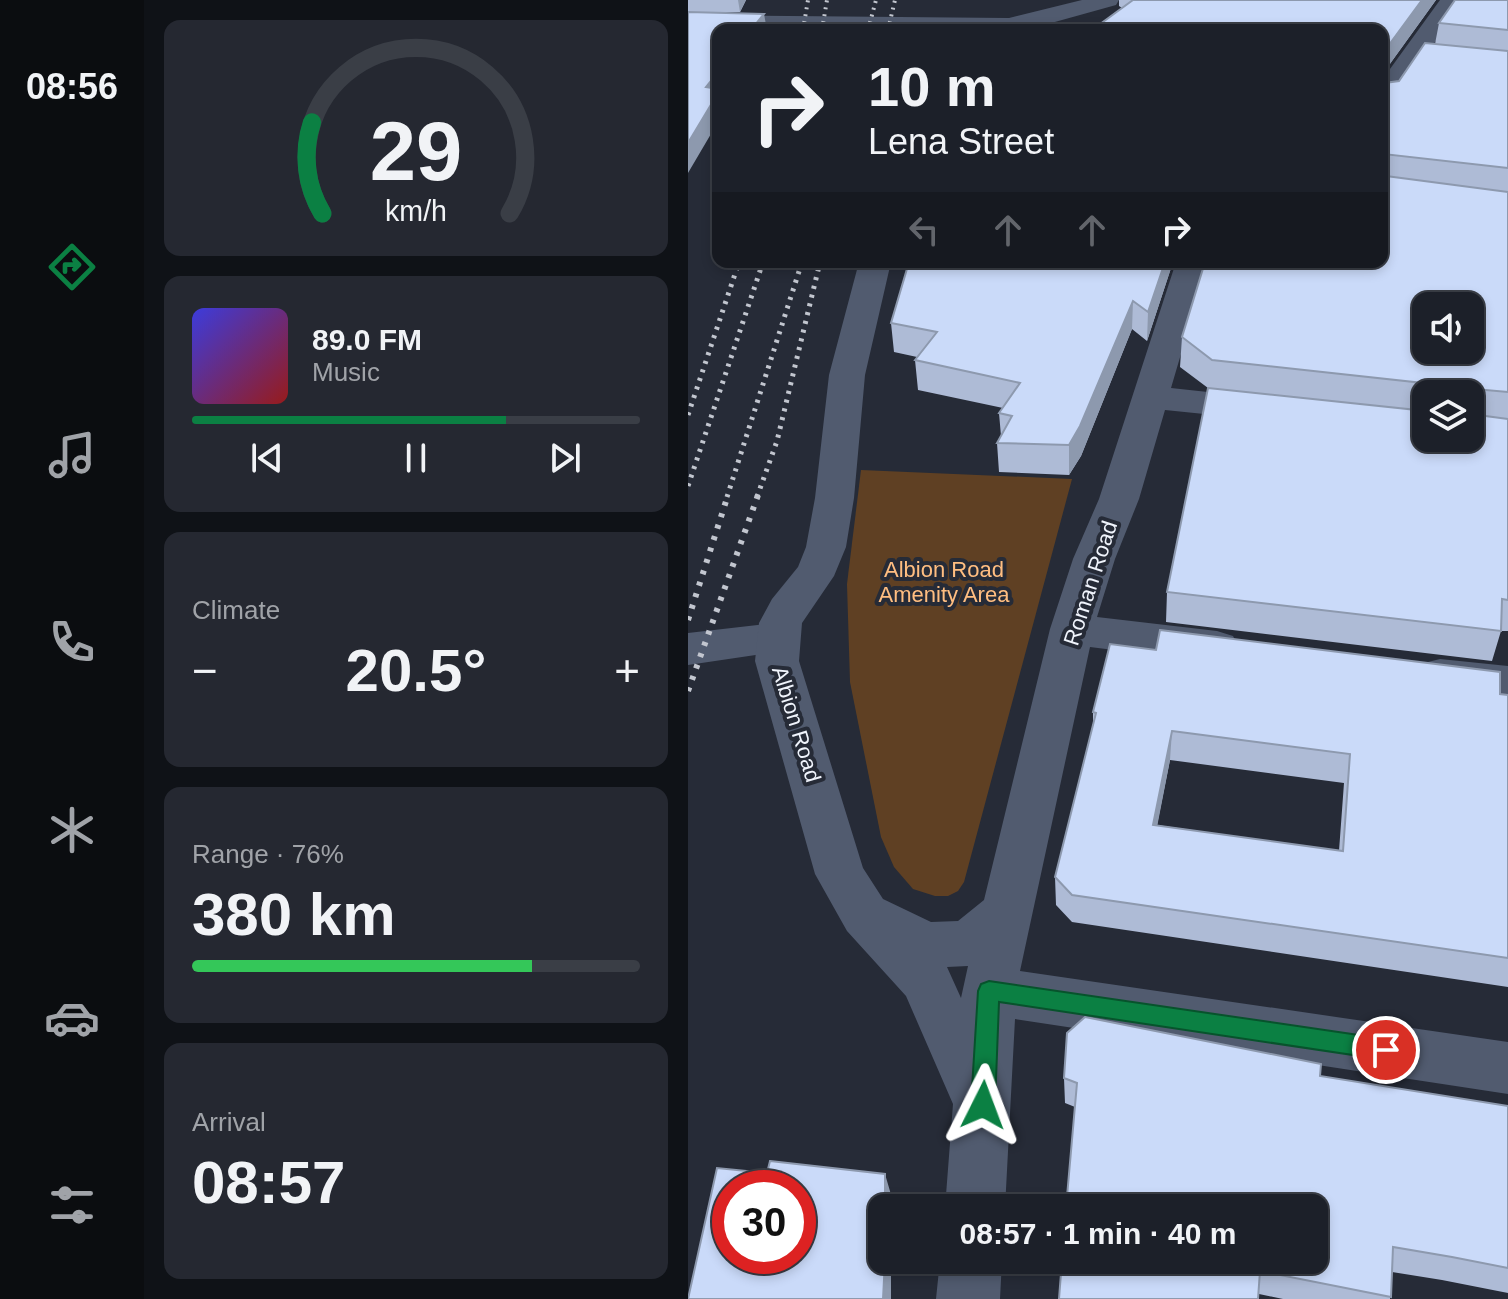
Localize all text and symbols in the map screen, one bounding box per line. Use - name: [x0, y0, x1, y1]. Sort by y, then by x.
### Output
- text: 10 m: [868, 55, 996, 118]
- icon: right: [736, 56, 840, 160]
- text: 08:56: [26, 66, 118, 107]
- text: 29: [370, 104, 462, 197]
- text: Lena Street: [868, 121, 1054, 162]
- text: km/h: [385, 195, 447, 227]
- icon: left: [902, 208, 946, 252]
- icon: ahead: [986, 208, 1030, 252]
- icon: ahead: [1070, 208, 1114, 252]
- icon: right: [1154, 208, 1198, 252]
- icon: directions: [44, 239, 100, 295]
- map controls: [1412, 292, 1484, 452]
- button: sound: [1412, 292, 1484, 364]
- text: 89.0 FM: [312, 323, 422, 356]
- text: Music: [312, 357, 380, 387]
- button: layers: [1412, 380, 1484, 452]
- icon: music: [44, 427, 100, 483]
- icon: previous: [245, 436, 289, 480]
- icon: pause: [394, 436, 438, 480]
- icon: next: [543, 436, 587, 480]
- street label: Roman Road: [1059, 518, 1122, 649]
- park label: Albion Road Amenity Area: [879, 557, 1010, 607]
- text: Climate: [192, 595, 280, 625]
- icon: phone: [44, 614, 100, 670]
- text: 20.5°: [346, 637, 486, 704]
- text: −: [192, 646, 218, 695]
- text: +: [614, 646, 640, 695]
- street label: Albion Road: [767, 663, 826, 785]
- icon: climate: [44, 802, 100, 858]
- text: Range · 76%: [192, 839, 344, 869]
- text: 380 km: [192, 881, 396, 948]
- icon: car: [44, 990, 100, 1046]
- pin: [1352, 1016, 1420, 1084]
- icon: arrive: [1364, 1028, 1408, 1072]
- position arrow: [941, 1063, 1025, 1147]
- text: Arrival: [192, 1107, 266, 1137]
- text: 08:57: [192, 1149, 345, 1216]
- speed limit sign: 30: [712, 1170, 816, 1274]
- icon: filters: [44, 1177, 100, 1233]
- text: 08:57 · 1 min · 40 m: [960, 1217, 1236, 1250]

